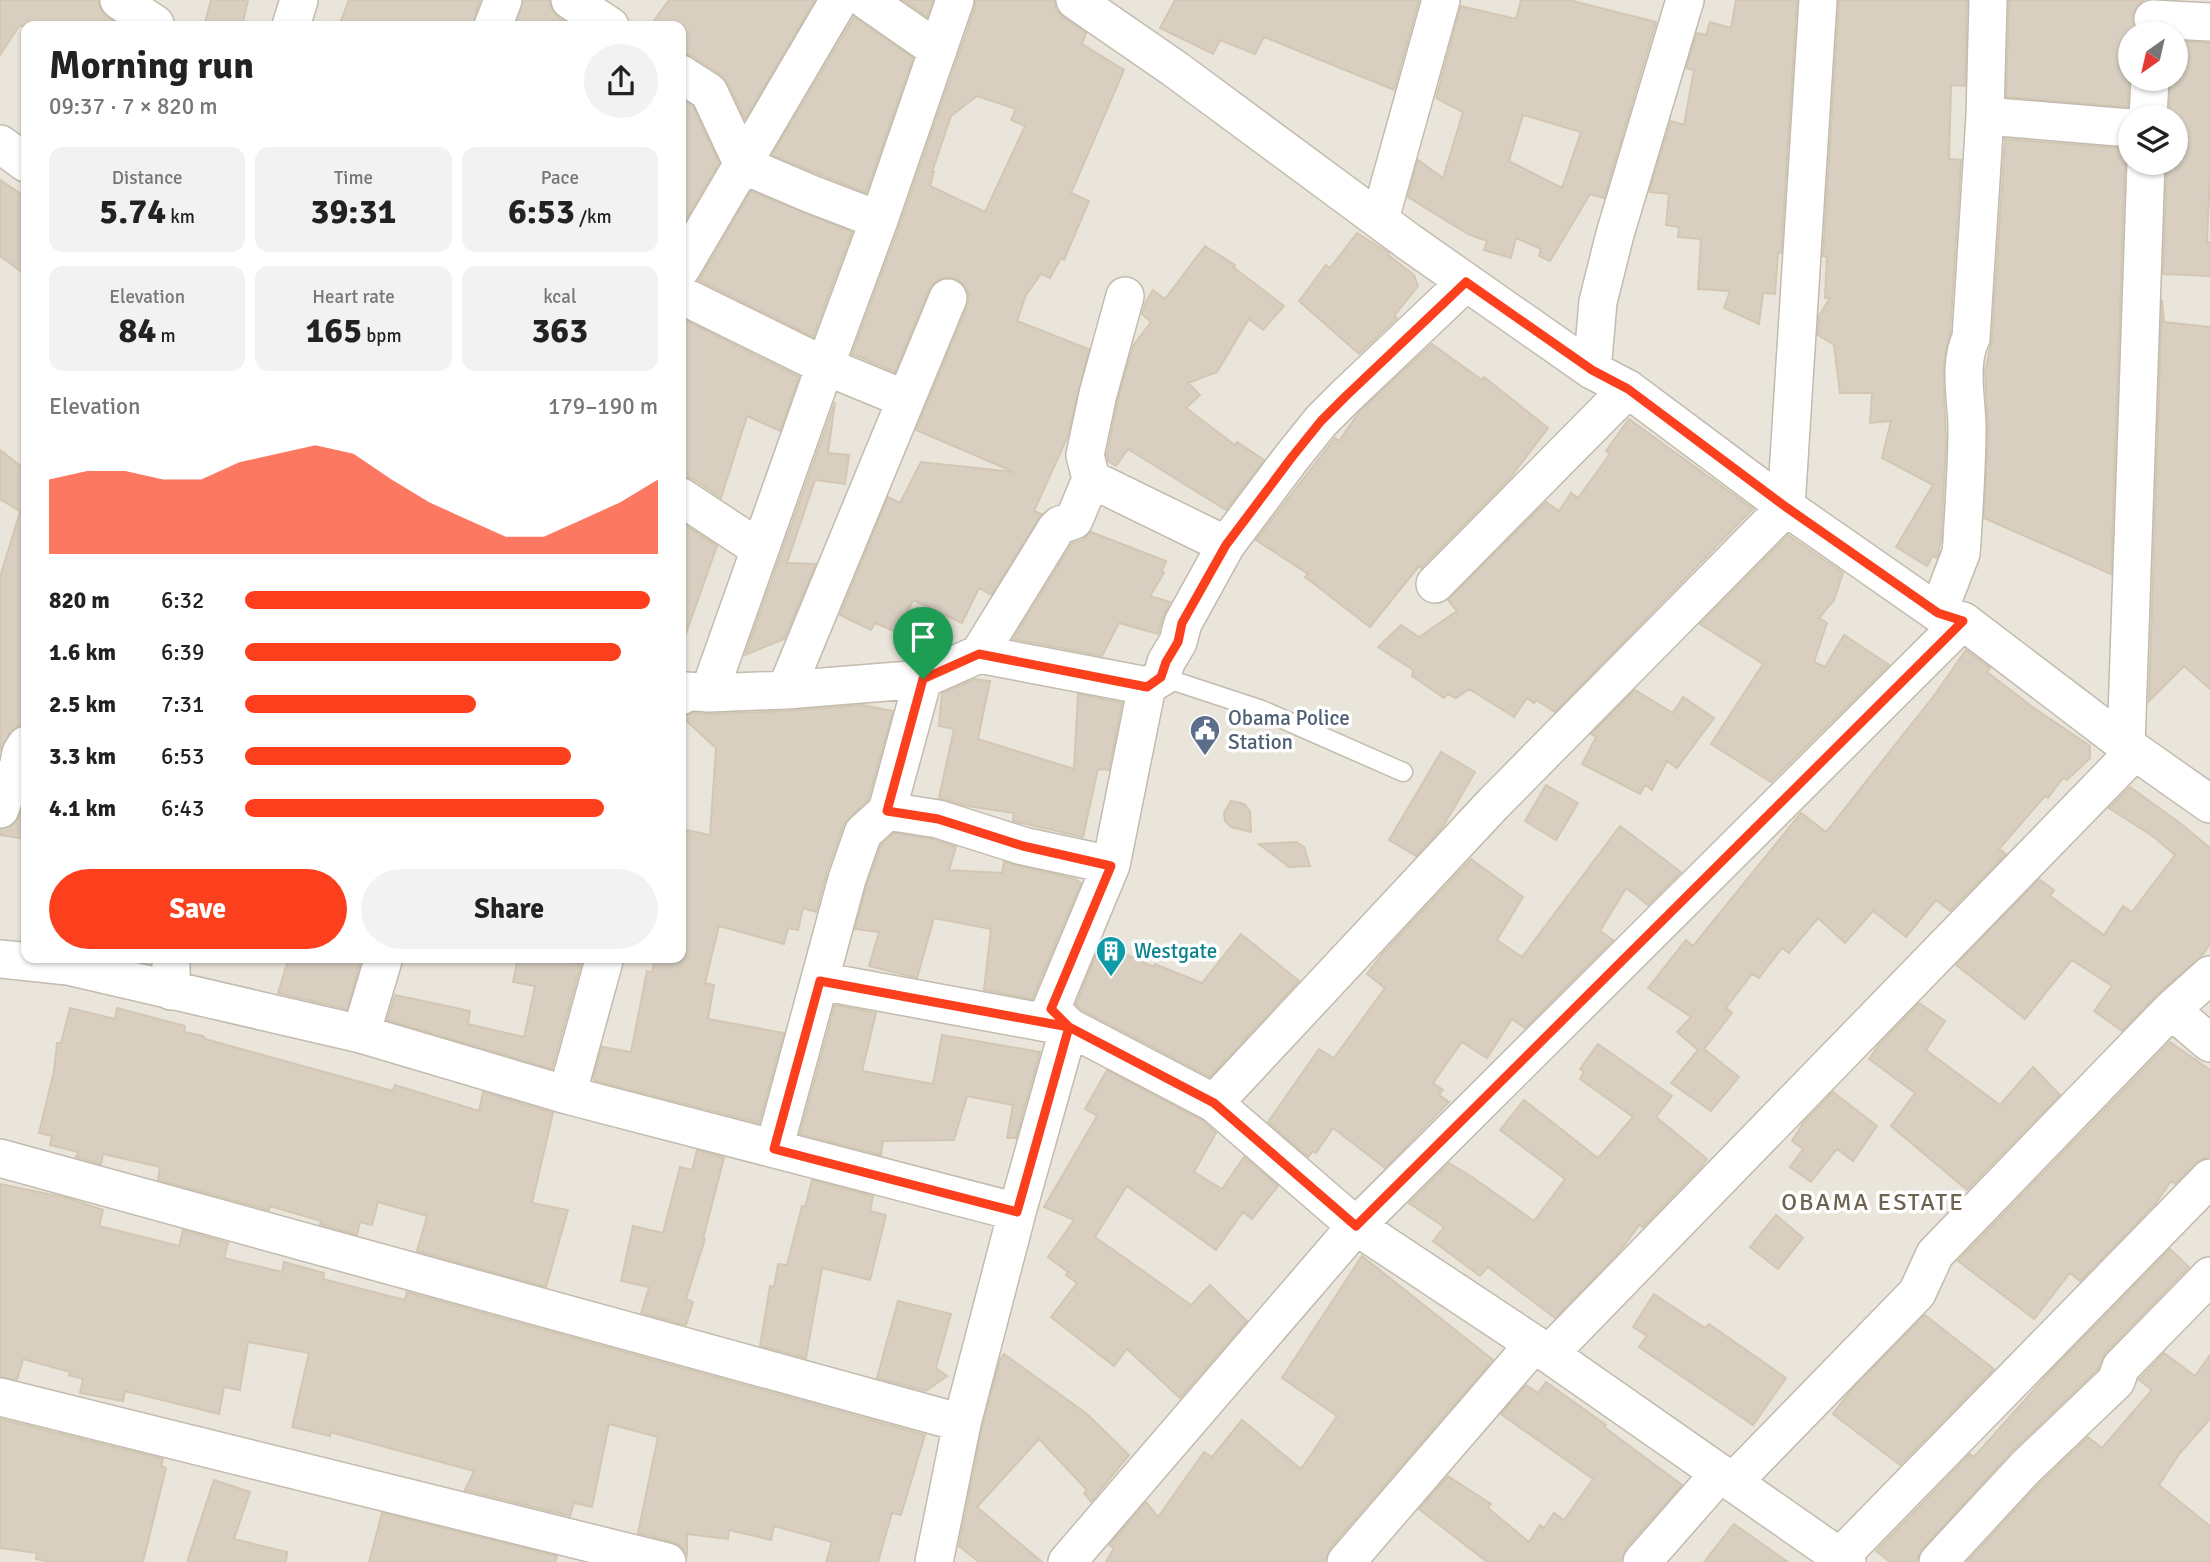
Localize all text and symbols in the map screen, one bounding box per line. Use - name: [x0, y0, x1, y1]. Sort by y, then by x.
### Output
- north arrow: [2118, 21, 2188, 91]
- map controls: [2118, 21, 2188, 175]
- text: Morning run: [49, 42, 254, 89]
- button: share: [584, 44, 658, 118]
- text: 09:37 · 7 × 820 m: [49, 92, 218, 121]
- button: layers: [2118, 105, 2188, 175]
- text: Distance: [112, 166, 183, 190]
- text: Time: [334, 166, 373, 190]
- text: Pace: [541, 166, 579, 190]
- text: 5.74: [99, 190, 166, 233]
- text: 39:31: [311, 190, 396, 233]
- text: 6:53: [508, 190, 575, 233]
- text: km: [166, 205, 195, 229]
- text: /km: [575, 205, 612, 229]
- text: Elevation: [109, 285, 185, 309]
- text: Heart rate: [312, 285, 395, 309]
- text: kcal: [543, 285, 576, 309]
- text: 84: [119, 309, 156, 352]
- text: 165: [305, 309, 362, 352]
- text: 363: [531, 309, 588, 352]
- text: m: [156, 324, 176, 348]
- text: bpm: [362, 324, 402, 348]
- text: Elevation: [49, 392, 141, 421]
- text: 179–190 m: [548, 392, 658, 421]
- text: 820 m: [49, 586, 110, 615]
- text: 6:32: [161, 586, 204, 615]
- pin: [893, 607, 953, 679]
- icon: arrive: [904, 618, 942, 656]
- text: 1.6 km: [49, 638, 116, 667]
- text: 6:39: [161, 638, 204, 667]
- text: 2.5 km: [49, 690, 116, 719]
- text: 7:31: [161, 690, 204, 719]
- place label: Obama Police Station: [1228, 705, 1350, 755]
- public building icon: Obama Police Station: [1188, 713, 1222, 757]
- text: 3.3 km: [49, 742, 116, 771]
- text: 6:53: [161, 742, 204, 771]
- text: 4.1 km: [49, 794, 116, 823]
- text: 6:43: [161, 794, 204, 823]
- button: Save: [49, 869, 347, 949]
- button: Share: [361, 869, 658, 949]
- building icon: Westgate: [1094, 934, 1128, 978]
- place label: Westgate: [1134, 938, 1217, 964]
- district label: OBAMA ESTATE: [1781, 1187, 1965, 1217]

